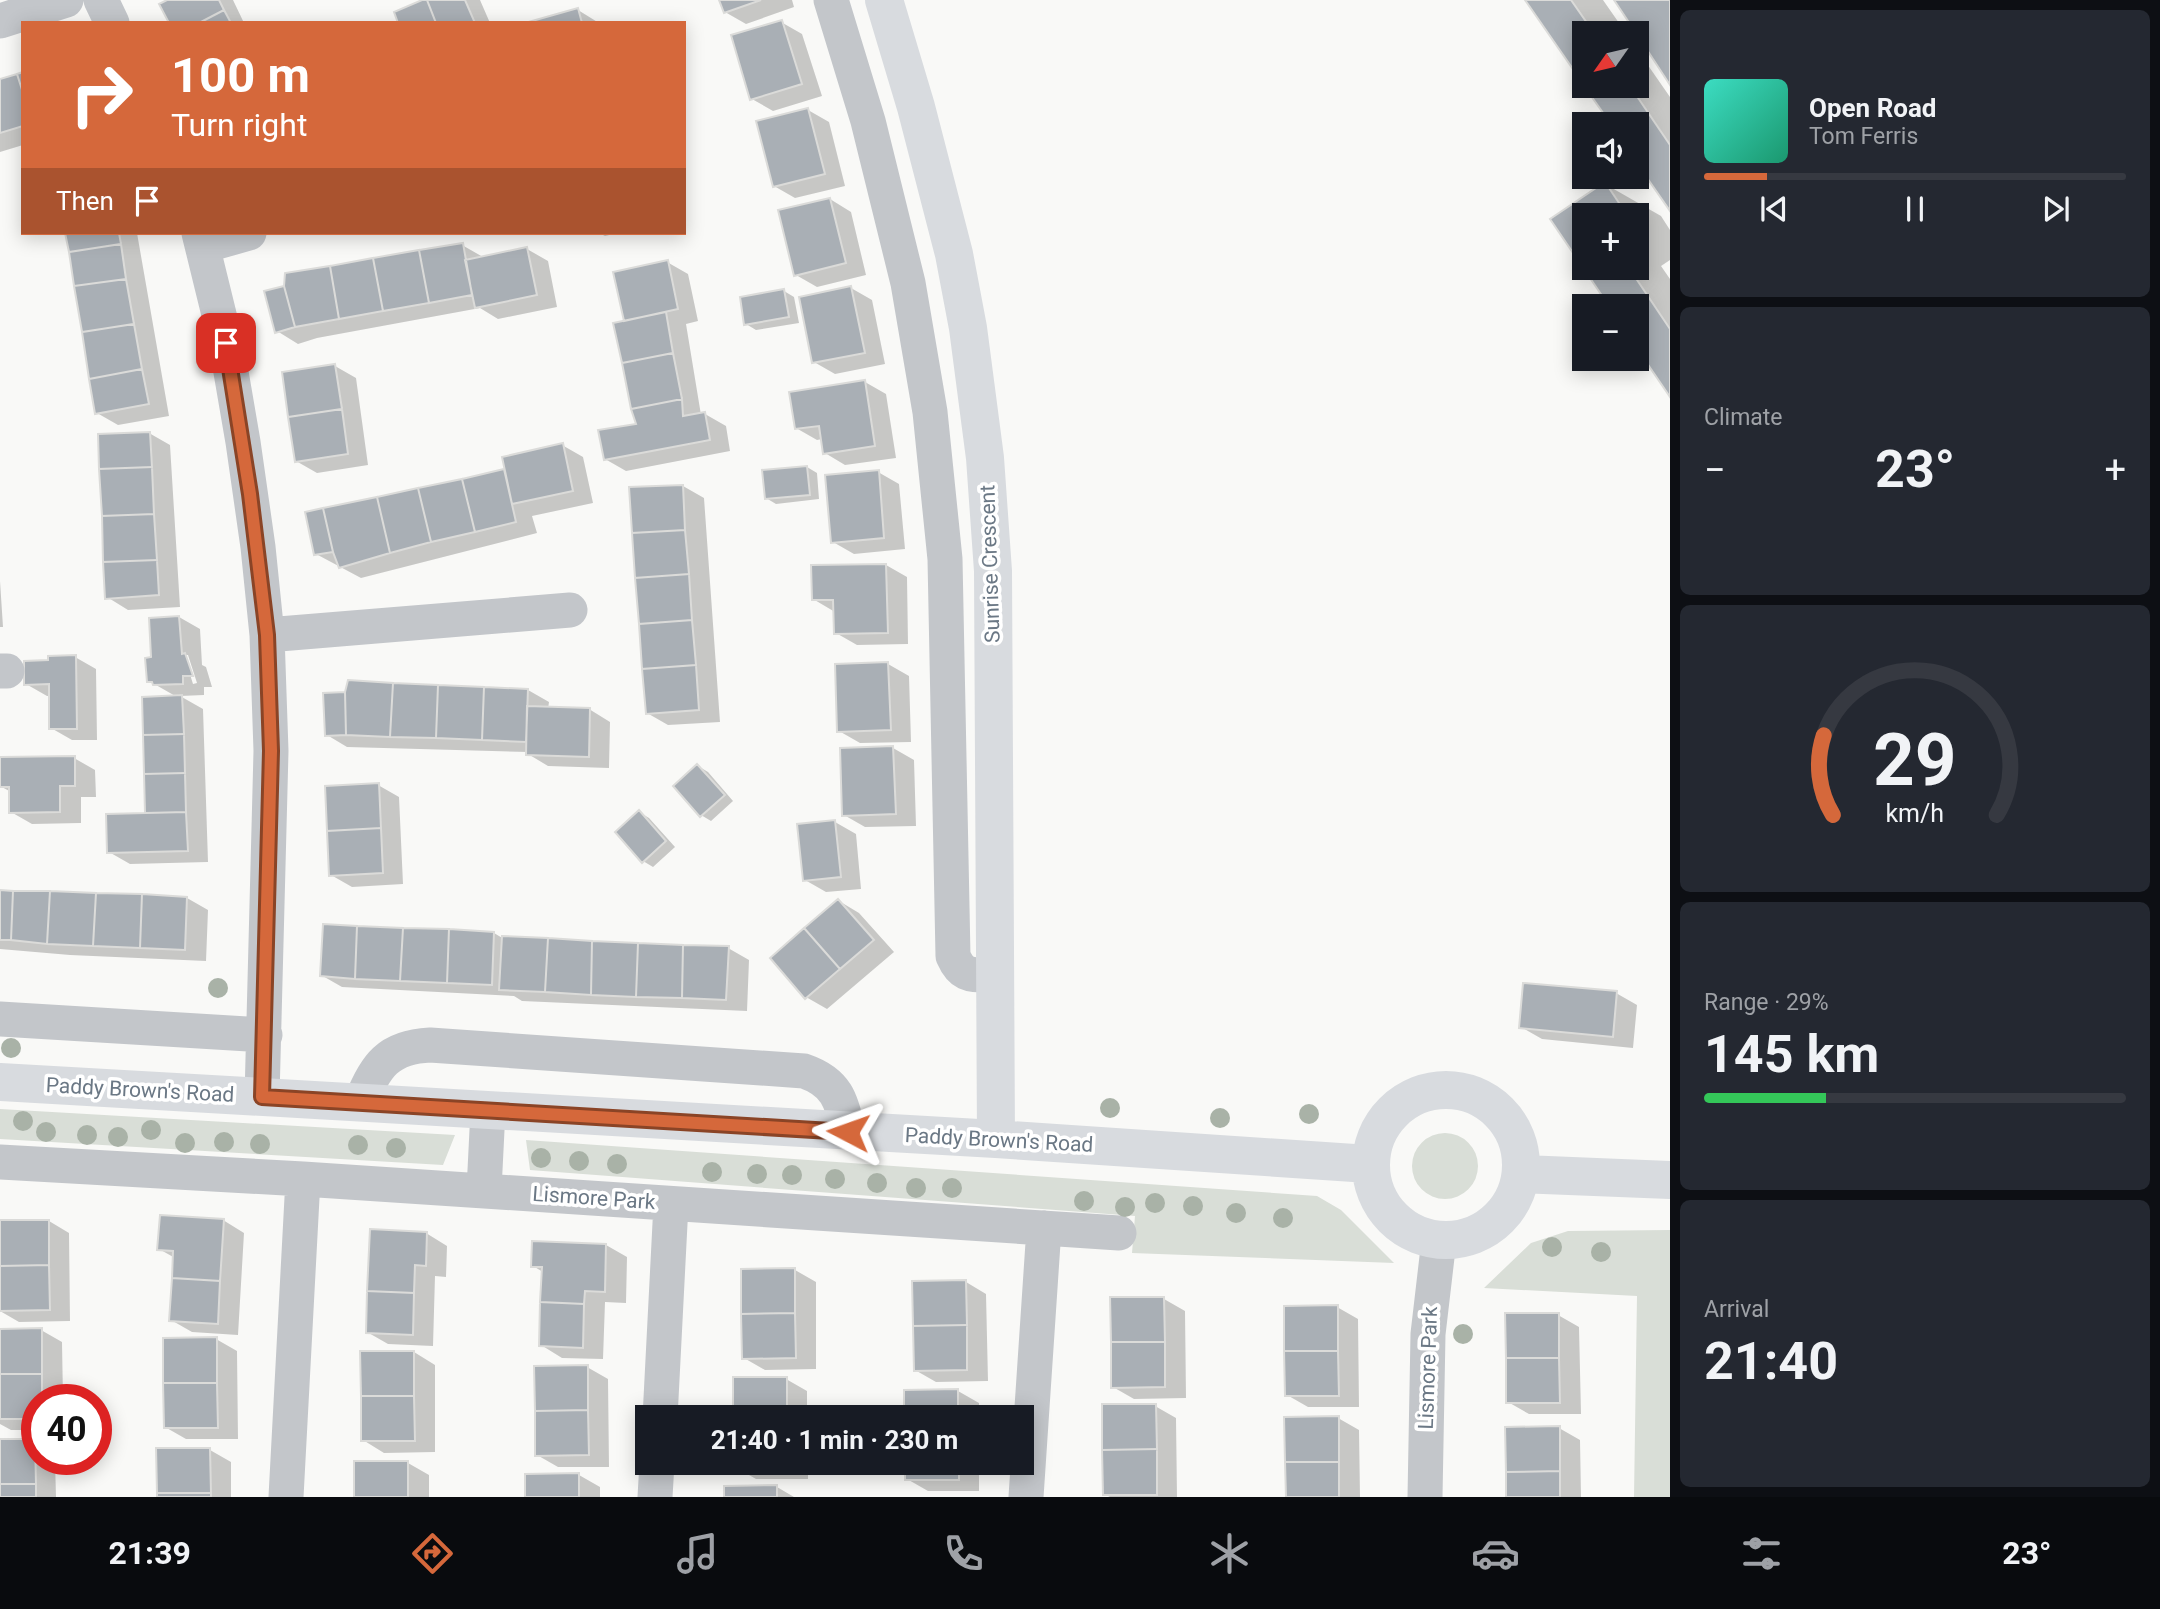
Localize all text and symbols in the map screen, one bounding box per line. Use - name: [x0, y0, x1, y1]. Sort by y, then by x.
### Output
- north arrow: [1572, 21, 1648, 98]
- map controls: [1572, 21, 1649, 371]
- text: 100 m: [171, 47, 310, 104]
- icon: right: [56, 49, 147, 140]
- text: Open Road: [1809, 93, 1937, 123]
- text: Turn right: [171, 106, 307, 144]
- button: sound: [1572, 112, 1649, 189]
- text: Tom Ferris: [1809, 123, 1918, 150]
- icon: arrive: [128, 182, 166, 220]
- text: Then: [56, 186, 114, 216]
- icon: previous: [1755, 190, 1793, 228]
- icon: pause: [1896, 190, 1934, 228]
- icon: next: [2037, 190, 2075, 228]
- button: +: [1572, 203, 1649, 280]
- button: −: [1572, 294, 1649, 371]
- pin: [196, 313, 256, 373]
- icon: arrive: [207, 324, 245, 362]
- text: Climate: [1704, 404, 1783, 431]
- text: 23°: [1875, 439, 1955, 500]
- text: −: [1704, 448, 1726, 492]
- text: +: [2104, 448, 2126, 492]
- street label: Sunrise Crescent: [975, 484, 1005, 643]
- text: 29: [1873, 717, 1957, 803]
- text: km/h: [1886, 798, 1944, 827]
- text: Range · 29%: [1704, 989, 1829, 1016]
- text: 145 km: [1704, 1024, 1879, 1085]
- street label: Paddy Brown's Road: [45, 1073, 235, 1107]
- position arrow: [811, 1095, 885, 1169]
- street label: Paddy Brown's Road: [904, 1123, 1094, 1157]
- street label: Lismore Park: [532, 1182, 657, 1214]
- text: Arrival: [1704, 1296, 1769, 1323]
- street label: Lismore Park: [1414, 1306, 1442, 1430]
- text: 21:40: [1704, 1331, 1838, 1392]
- speed limit sign: 40: [21, 1384, 112, 1475]
- text: 21:40 · 1 min · 230 m: [711, 1425, 958, 1455]
- icon: directions: [408, 1529, 457, 1578]
- icon: music: [673, 1529, 722, 1578]
- icon: phone: [939, 1529, 988, 1578]
- icon: climate: [1205, 1529, 1254, 1578]
- icon: car: [1471, 1529, 1520, 1578]
- icon: filters: [1737, 1529, 1786, 1578]
- text: 21:39: [108, 1534, 191, 1572]
- text: 23°: [2002, 1534, 2052, 1572]

